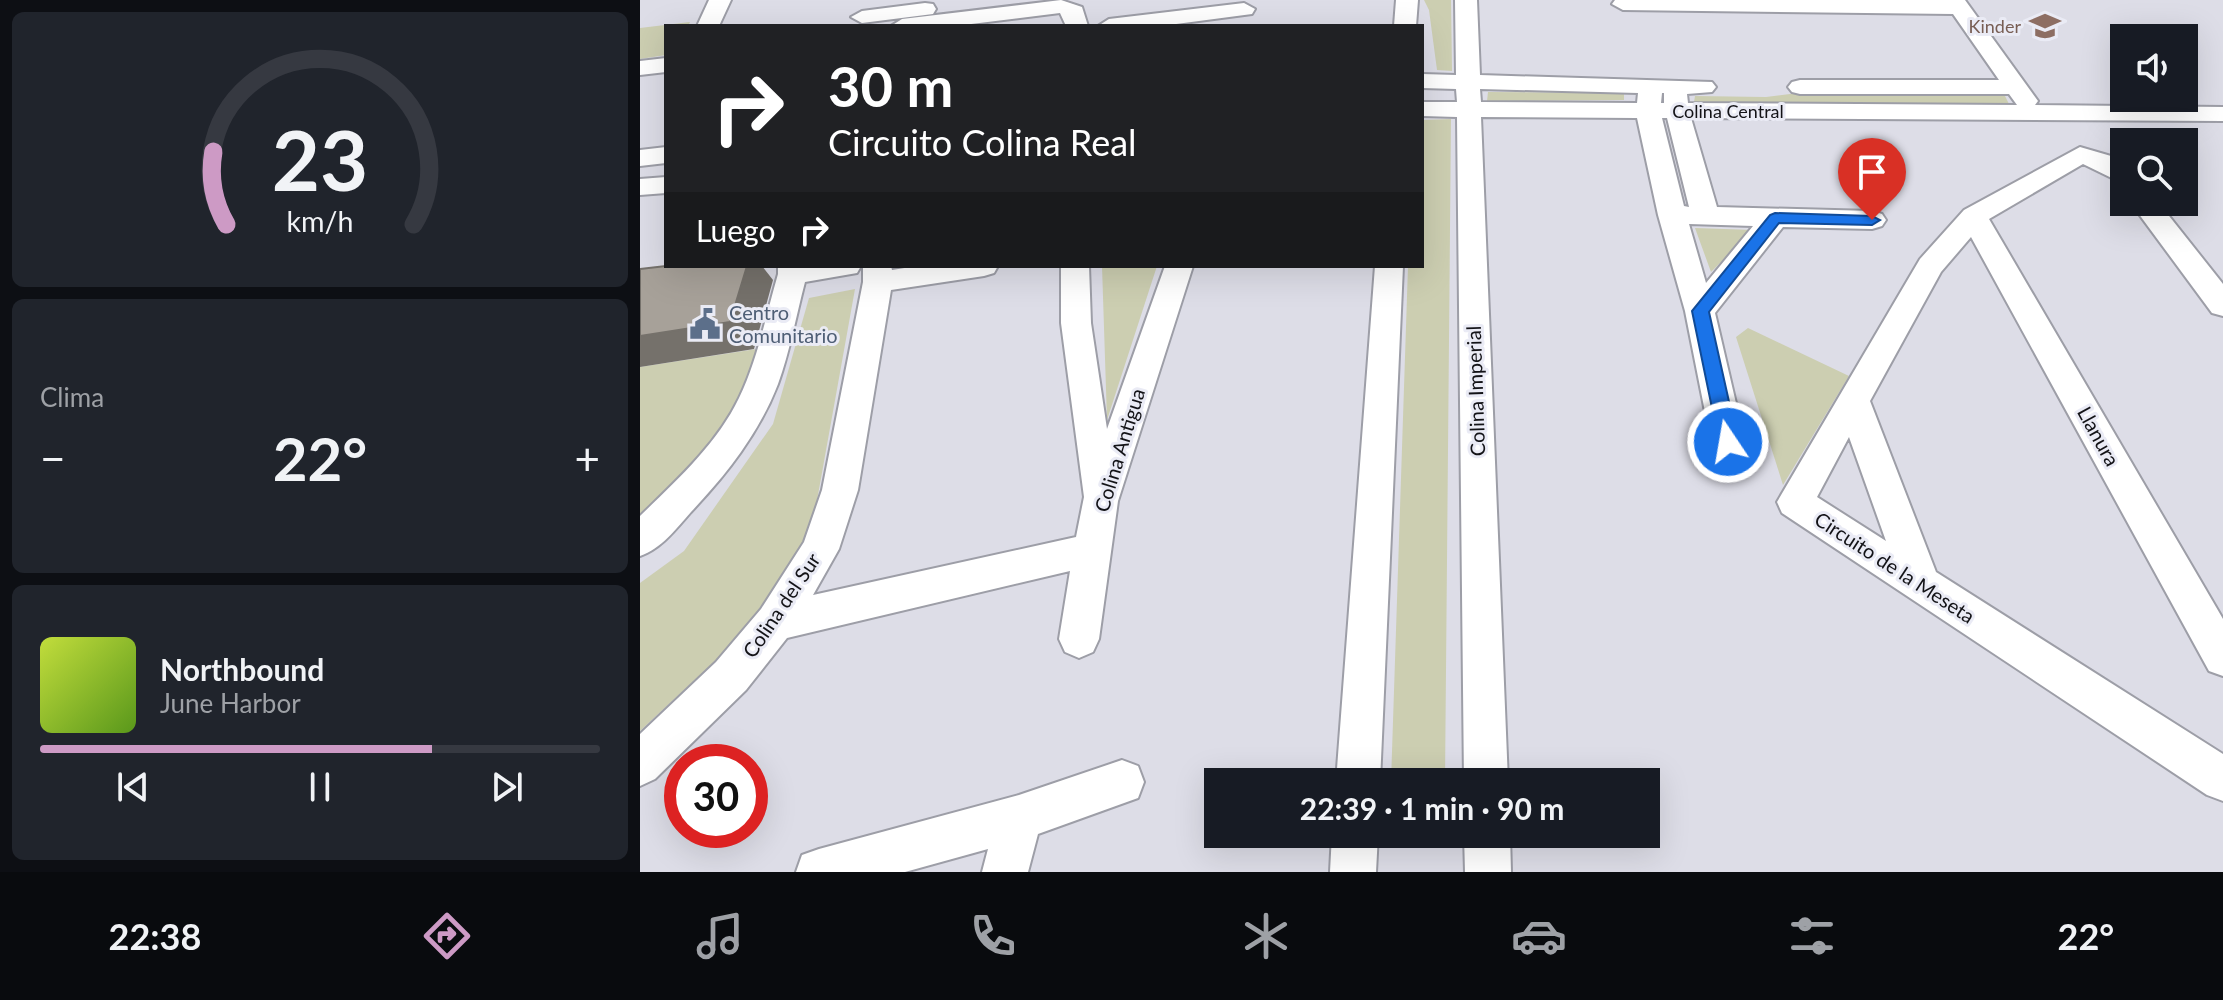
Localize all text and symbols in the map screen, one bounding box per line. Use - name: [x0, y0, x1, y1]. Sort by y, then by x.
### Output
- school or university icon: Kinder: [2028, 9, 2062, 43]
- place label: Kinder: [1969, 15, 2021, 37]
- map controls: [2110, 24, 2198, 216]
- button: sound: [2110, 24, 2198, 112]
- text: 30 m: [828, 52, 953, 119]
- icon: right: [696, 56, 800, 160]
- street label: Colina Central: [1672, 100, 1784, 122]
- text: 23: [272, 109, 368, 209]
- text: Circuito Colina Real: [828, 120, 1137, 164]
- button: search: [2110, 128, 2198, 216]
- pin: [1838, 138, 1906, 220]
- icon: arrive: [1850, 150, 1894, 194]
- text: km/h: [287, 205, 353, 239]
- icon: right: [792, 208, 836, 252]
- text: Luego: [696, 212, 776, 248]
- place label: Centro Comunitario: [729, 300, 838, 347]
- public building icon: Centro Comunitario: [688, 307, 722, 341]
- street label: Colina Imperial: [1461, 325, 1489, 457]
- text: Clima: [40, 381, 104, 413]
- street label: Colina Antigua: [1089, 385, 1149, 515]
- position arrow: [1686, 400, 1770, 484]
- street label: Llanura: [2073, 402, 2125, 470]
- text: 22°: [273, 422, 367, 494]
- text: −: [40, 432, 66, 484]
- text: +: [574, 432, 600, 484]
- street label: Circuito de la Meseta: [1811, 506, 1979, 628]
- street label: Colina del Sur: [737, 548, 825, 662]
- text: Northbound: [160, 651, 324, 687]
- text: June Harbor: [160, 687, 301, 719]
- speed limit sign: 30: [664, 744, 768, 848]
- icon: previous: [111, 765, 155, 809]
- icon: pause: [298, 765, 342, 809]
- icon: next: [485, 765, 529, 809]
- text: 22:39 · 1 min · 90 m: [1300, 790, 1564, 826]
- icon: directions: [419, 908, 475, 964]
- icon: music: [692, 908, 748, 964]
- icon: phone: [965, 908, 1021, 964]
- icon: climate: [1238, 908, 1294, 964]
- icon: car: [1511, 908, 1567, 964]
- icon: filters: [1784, 908, 1840, 964]
- text: 22:38: [109, 914, 201, 958]
- text: 22°: [2058, 914, 2114, 958]

